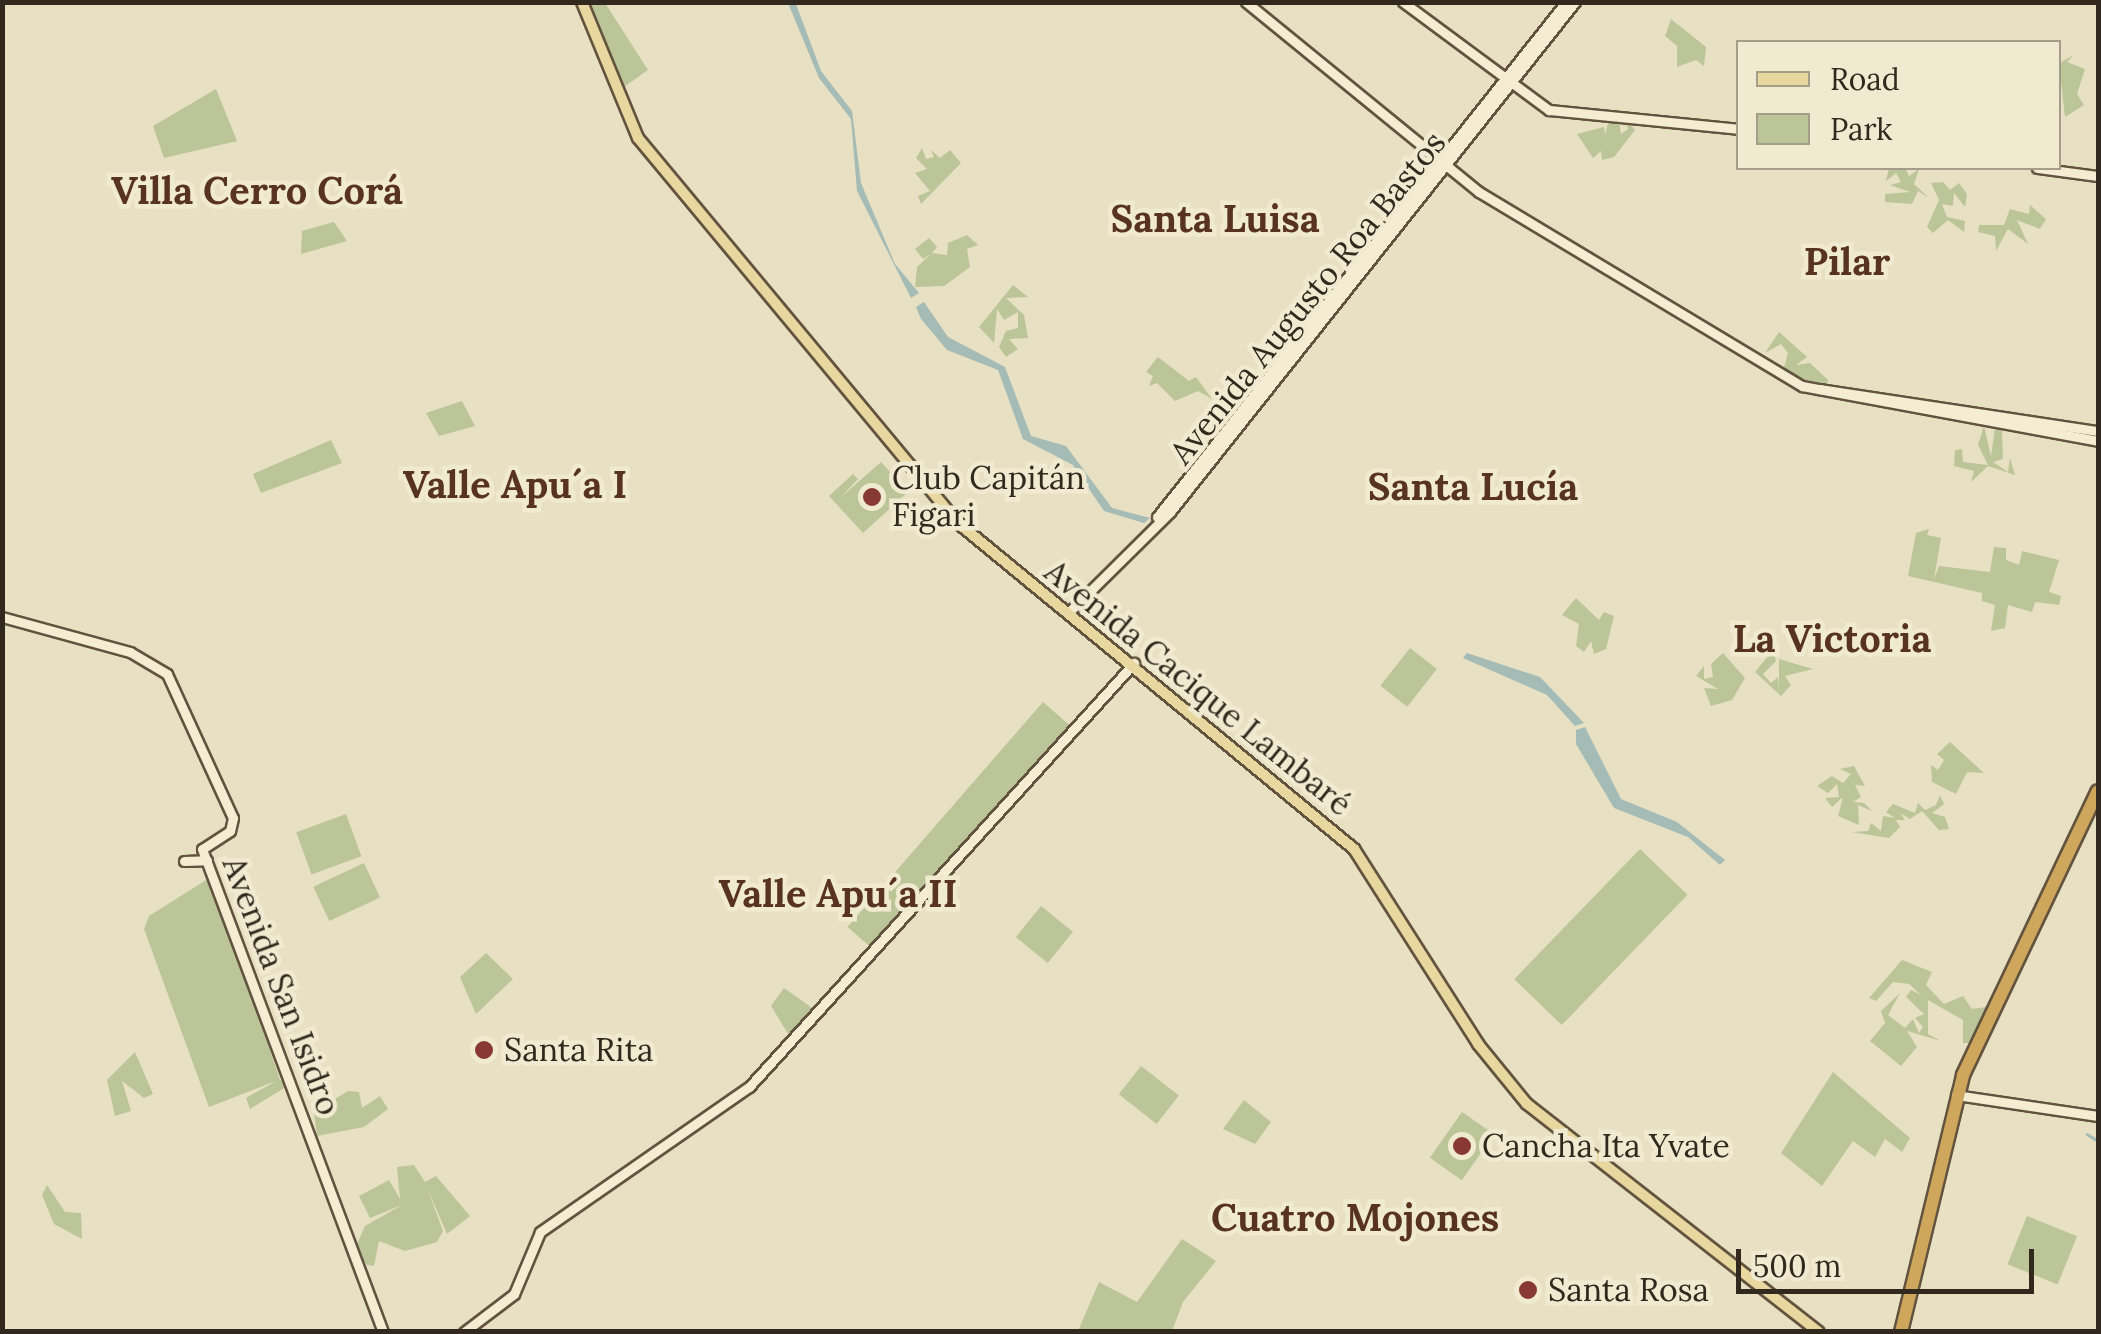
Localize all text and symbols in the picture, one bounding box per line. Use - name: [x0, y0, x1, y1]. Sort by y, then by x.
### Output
- legend: [1736, 40, 2061, 170]
- text: Road: [1830, 60, 1900, 98]
- text: Park: [1830, 110, 1892, 148]
- street label: Avenida Augusto Roa Bastos: [1162, 124, 1454, 472]
- district label: Villa Cerro Corá: [111, 168, 403, 214]
- district label: Santa Luisa: [1110, 196, 1320, 242]
- district label: Pilar: [1804, 239, 1890, 285]
- place label: Club Capitán Figari: [892, 460, 1085, 535]
- district label: Valle Apu´a I: [403, 462, 627, 508]
- district label: Santa Lucía: [1368, 464, 1578, 510]
- marker: Club Capitán Figari: [861, 486, 883, 508]
- street label: Avenida Cacique Lambaré: [1037, 552, 1359, 824]
- district label: La Victoria: [1733, 616, 1931, 662]
- street label: Avenida San Isidro: [214, 851, 348, 1121]
- district label: Valle Apu´a II: [718, 871, 958, 917]
- place label: Santa Rita: [504, 1031, 654, 1069]
- marker: Santa Rita: [473, 1039, 495, 1061]
- place label: Cancha Ita Yvate: [1482, 1127, 1730, 1165]
- marker: Cancha Ita Yvate: [1451, 1135, 1473, 1157]
- district label: Cuatro Mojones: [1211, 1195, 1499, 1241]
- scale bar: [1741, 1229, 2038, 1291]
- text: 500 m: [1753, 1247, 1841, 1285]
- place label: Santa Rosa: [1548, 1271, 1709, 1309]
- marker: Santa Rosa: [1517, 1279, 1539, 1301]

